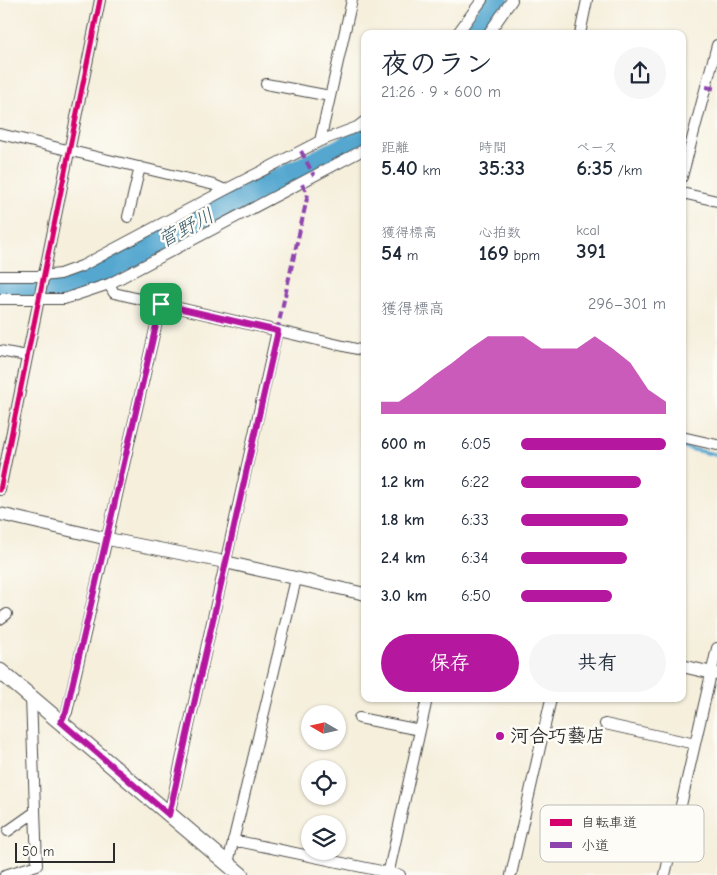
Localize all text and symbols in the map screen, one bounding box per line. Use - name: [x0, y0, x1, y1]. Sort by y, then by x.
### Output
- button: share: [614, 47, 666, 99]
- text: 夜のラン: [381, 48, 493, 80]
- text: 21:26 · 9 × 600 m: [381, 83, 501, 101]
- text: 距離: [381, 139, 409, 156]
- text: 時間: [479, 139, 507, 156]
- text: ペース: [576, 139, 618, 156]
- text: 5.40: [381, 156, 418, 180]
- text: 35:33: [479, 156, 525, 180]
- text: 6:35: [576, 156, 613, 180]
- text: km: [418, 162, 441, 179]
- text: /km: [613, 162, 642, 179]
- water label: 菅野川: [154, 204, 218, 252]
- text: kcal: [576, 222, 600, 239]
- text: 獲得標高: [381, 224, 437, 241]
- text: 心拍数: [479, 224, 521, 241]
- text: 391: [576, 239, 606, 263]
- text: 54: [381, 241, 402, 265]
- text: 169: [479, 241, 509, 265]
- text: m: [402, 247, 418, 264]
- text: bpm: [509, 247, 540, 264]
- pin: [140, 283, 182, 325]
- icon: arrive: [147, 290, 175, 318]
- text: 296–301 m: [588, 295, 666, 313]
- text: 獲得標高: [381, 300, 445, 318]
- text: 600 m: [381, 435, 426, 453]
- text: 6:05: [461, 435, 491, 453]
- text: 1.2 km: [381, 473, 424, 491]
- text: 6:22: [461, 473, 489, 491]
- text: 1.8 km: [381, 511, 425, 529]
- text: 6:33: [461, 511, 489, 529]
- text: 2.4 km: [381, 549, 426, 567]
- text: 6:34: [461, 549, 488, 567]
- text: 3.0 km: [381, 587, 427, 605]
- text: 6:50: [461, 587, 491, 605]
- button: 保存: [381, 634, 519, 692]
- button: 共有: [529, 634, 666, 692]
- north arrow: [301, 705, 346, 750]
- map controls: [301, 705, 346, 860]
- place label: 河合巧藝店: [510, 725, 605, 747]
- marker: 河合巧藝店: [494, 730, 506, 742]
- button: locate: [301, 760, 346, 805]
- legend: [540, 805, 704, 862]
- text: 自転車道: [581, 814, 637, 831]
- button: layers: [301, 815, 346, 860]
- text: 小道: [581, 837, 609, 854]
- scale bar: [15, 840, 115, 863]
- text: 50 m: [22, 843, 54, 860]

